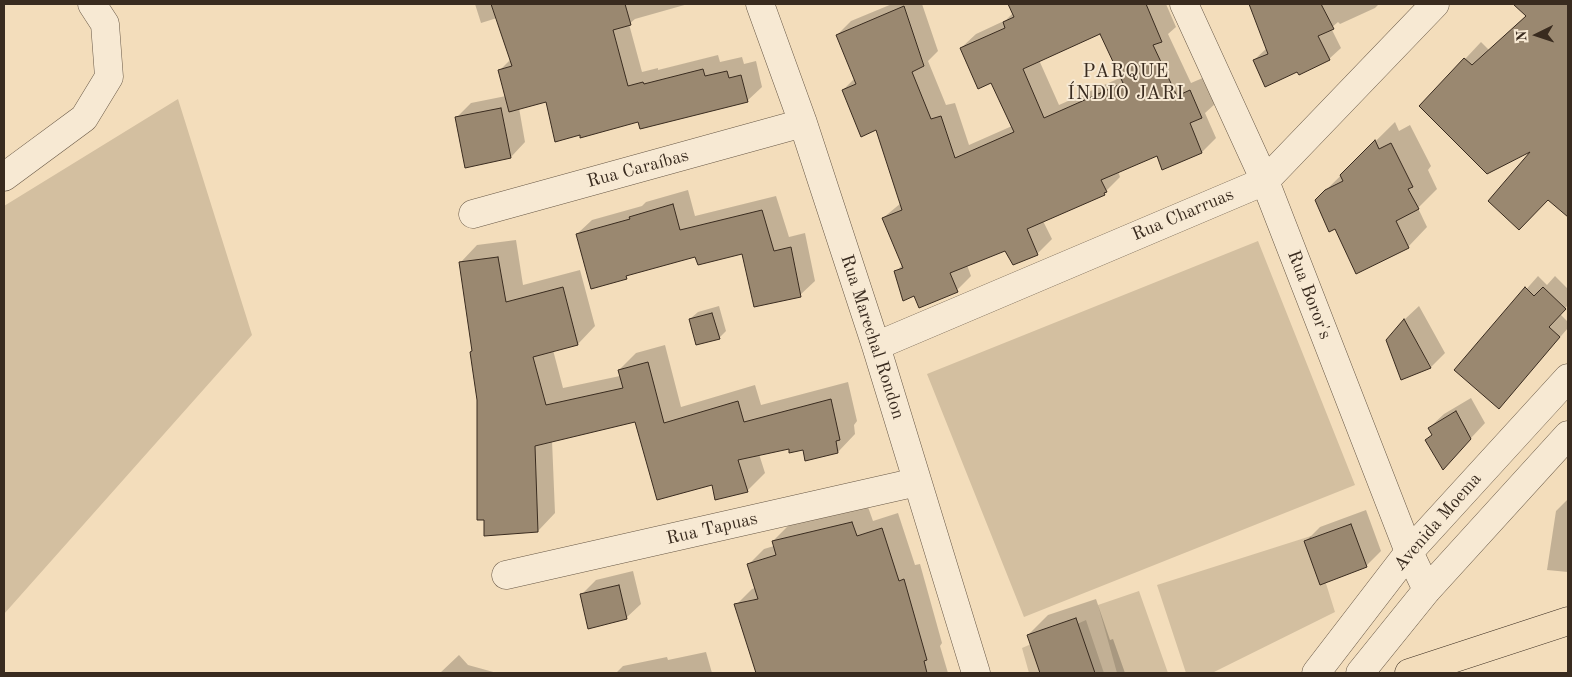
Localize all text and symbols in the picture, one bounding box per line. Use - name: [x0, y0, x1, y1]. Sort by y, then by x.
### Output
- north arrow: [1512, 10, 1562, 60]
- text: N: [1515, 30, 1529, 42]
- district label: PARQUE ÍNDIO JARI: [1066, 61, 1186, 105]
- street label: Rua Caraíbas: [585, 145, 691, 193]
- street label: Rua Charruas: [1129, 184, 1237, 246]
- street label: Rua Boror's: [1282, 247, 1336, 343]
- street label: Rua Marechal Rondon: [835, 252, 909, 422]
- street label: Avenida Moema: [1390, 469, 1486, 575]
- street label: Rua Tapuas: [664, 508, 760, 550]

